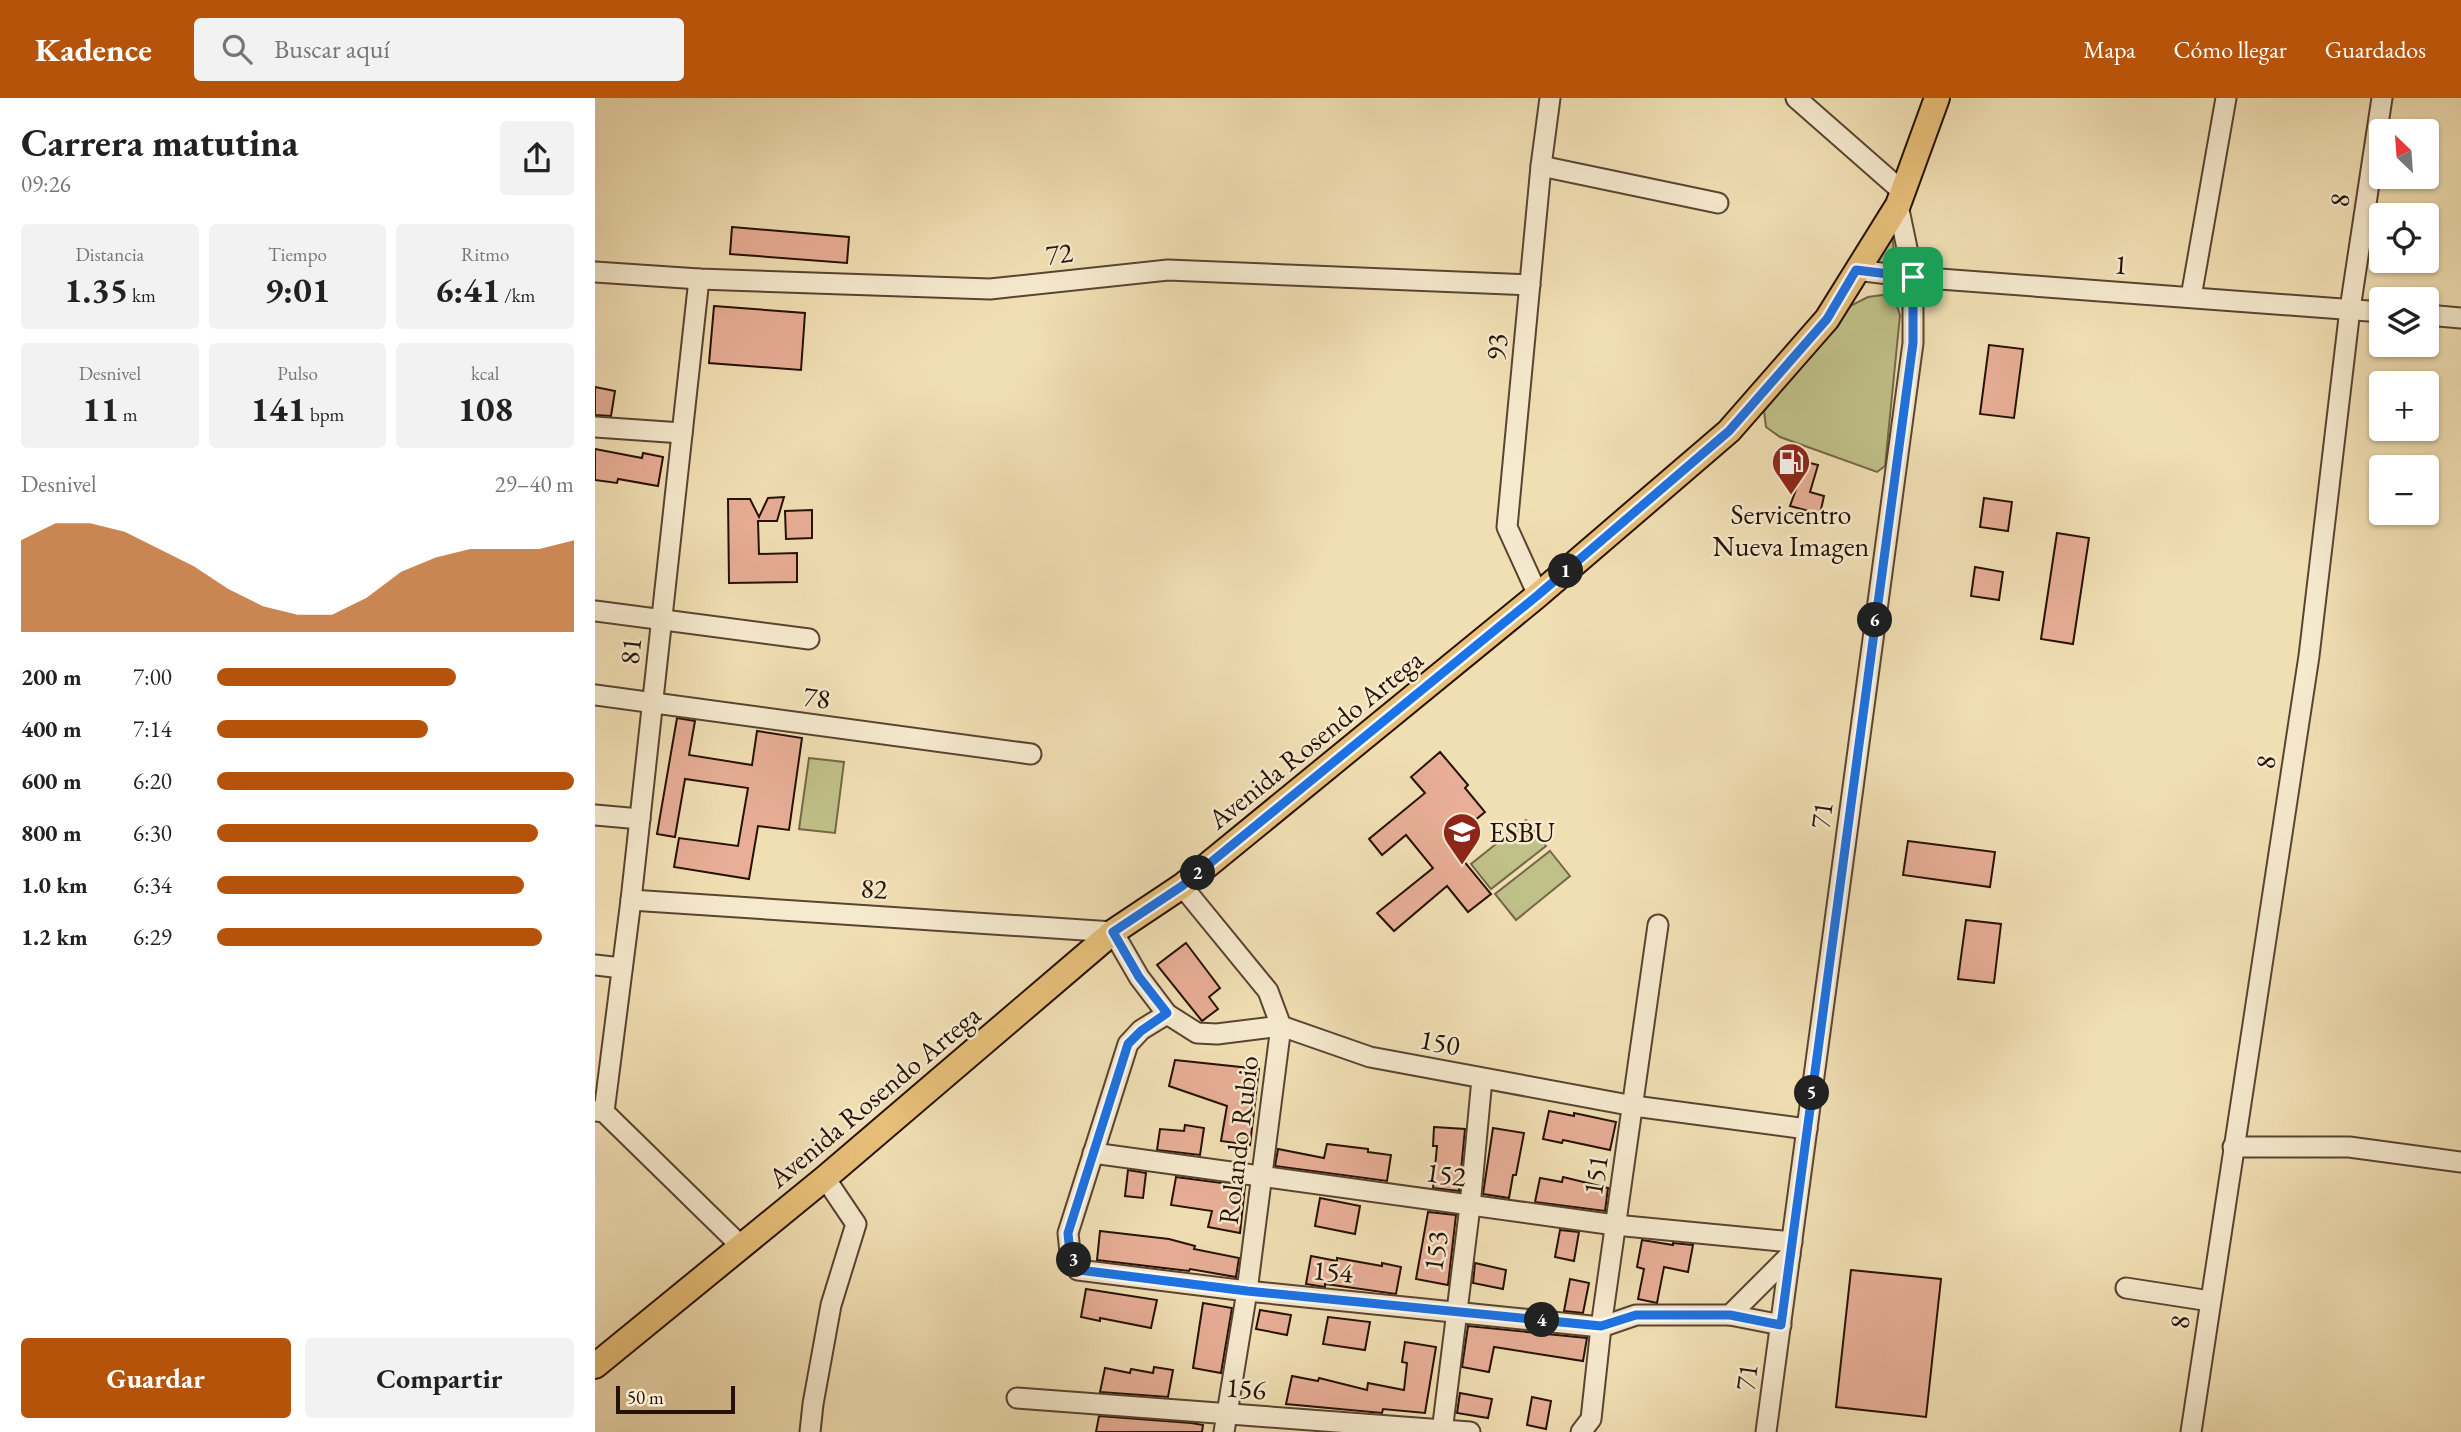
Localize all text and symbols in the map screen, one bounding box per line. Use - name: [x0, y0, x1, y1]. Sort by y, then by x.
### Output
- search box: [194, 18, 684, 81]
- text: Kadence: [35, 28, 152, 71]
- icon: search: [218, 30, 256, 68]
- text: Buscar aquí: [274, 32, 390, 66]
- text: Mapa: [2083, 34, 2136, 65]
- text: Cómo llegar: [2174, 34, 2287, 65]
- text: Guardados: [2325, 34, 2426, 65]
- text: Carrera matutina: [21, 118, 298, 167]
- north arrow: [2369, 119, 2439, 189]
- map controls: [2369, 119, 2439, 525]
- button: share: [500, 121, 574, 195]
- text: 09:26: [21, 169, 71, 199]
- street label: 8: [2320, 191, 2358, 209]
- button: locate: [2369, 203, 2439, 273]
- street label: 72: [1043, 233, 1075, 273]
- text: Distancia: [75, 242, 144, 267]
- text: Tiempo: [268, 242, 327, 267]
- text: Ritmo: [461, 242, 509, 267]
- street label: 1: [2113, 246, 2129, 282]
- pin: [1883, 247, 1943, 307]
- icon: arrive: [1894, 258, 1932, 296]
- text: 1.35: [64, 267, 128, 312]
- text: 9:01: [265, 267, 330, 312]
- text: 6:41: [435, 267, 500, 312]
- text: km: [128, 283, 156, 308]
- text: /km: [500, 283, 535, 308]
- button: layers: [2369, 287, 2439, 357]
- street label: 93: [1477, 332, 1515, 362]
- text: Desnivel: [79, 361, 141, 386]
- text: Pulso: [277, 361, 318, 386]
- text: kcal: [471, 361, 499, 386]
- button: +: [2369, 371, 2439, 441]
- text: 11: [82, 386, 119, 431]
- text: 141: [251, 386, 306, 431]
- text: 108: [457, 386, 513, 431]
- text: m: [119, 402, 138, 427]
- text: bpm: [306, 402, 344, 427]
- fuel station icon: Servicentro Nueva Imagen: [1770, 441, 1812, 496]
- button: −: [2369, 455, 2439, 525]
- text: Desnivel: [21, 469, 97, 499]
- text: 29–40 m: [495, 469, 574, 499]
- place label: Servicentro Nueva Imagen: [1713, 496, 1870, 564]
- pin: 1: [1549, 554, 1583, 588]
- text: 1: [1560, 558, 1571, 583]
- pin: 6: [1857, 602, 1893, 638]
- text: 6: [1869, 607, 1880, 632]
- street label: 81: [611, 636, 649, 666]
- street label: Avenida Rosendo Artega: [1199, 641, 1431, 837]
- text: 200 m: [21, 662, 82, 692]
- text: 7:00: [133, 662, 172, 692]
- street label: 78: [801, 677, 833, 717]
- text: 400 m: [21, 714, 82, 744]
- text: 7:14: [133, 714, 172, 744]
- street label: 8: [2246, 753, 2284, 771]
- text: 600 m: [21, 766, 82, 796]
- text: 6:20: [133, 766, 172, 796]
- street label: 71: [1801, 799, 1841, 831]
- school or university icon: ESBU: [1441, 811, 1483, 866]
- place label: ESBU: [1489, 814, 1555, 850]
- text: 800 m: [21, 818, 82, 848]
- text: 6:30: [133, 818, 172, 848]
- pin: 2: [1181, 856, 1215, 890]
- text: 2: [1192, 860, 1203, 885]
- street label: 82: [859, 869, 889, 907]
- text: 1.0 km: [21, 870, 88, 900]
- text: 6:34: [133, 870, 172, 900]
- text: 1.2 km: [21, 922, 88, 952]
- text: 6:29: [133, 922, 172, 952]
- street label: Avenida Rosendo Artega: [760, 996, 988, 1196]
- street label: 150: [1417, 1020, 1463, 1064]
- street label: Rolando Rubio: [1210, 1054, 1266, 1226]
- pin: 5: [1795, 1076, 1829, 1110]
- text: 5: [1806, 1080, 1817, 1105]
- street label: 151: [1574, 1152, 1616, 1198]
- street label: 152: [1424, 1153, 1469, 1195]
- street label: 153: [1414, 1229, 1456, 1273]
- pin: 3: [1057, 1242, 1091, 1278]
- text: 3: [1068, 1247, 1079, 1272]
- street label: 154: [1311, 1251, 1355, 1291]
- pin: 4: [1525, 1302, 1559, 1338]
- text: 4: [1536, 1307, 1547, 1332]
- street label: 8: [2160, 1313, 2198, 1331]
- button: Guardar: [21, 1338, 291, 1418]
- button: Compartir: [305, 1338, 574, 1418]
- street label: 71: [1726, 1361, 1766, 1393]
- street label: 156: [1225, 1369, 1267, 1407]
- scale bar: [616, 1383, 735, 1415]
- text: 50 m: [627, 1385, 664, 1410]

